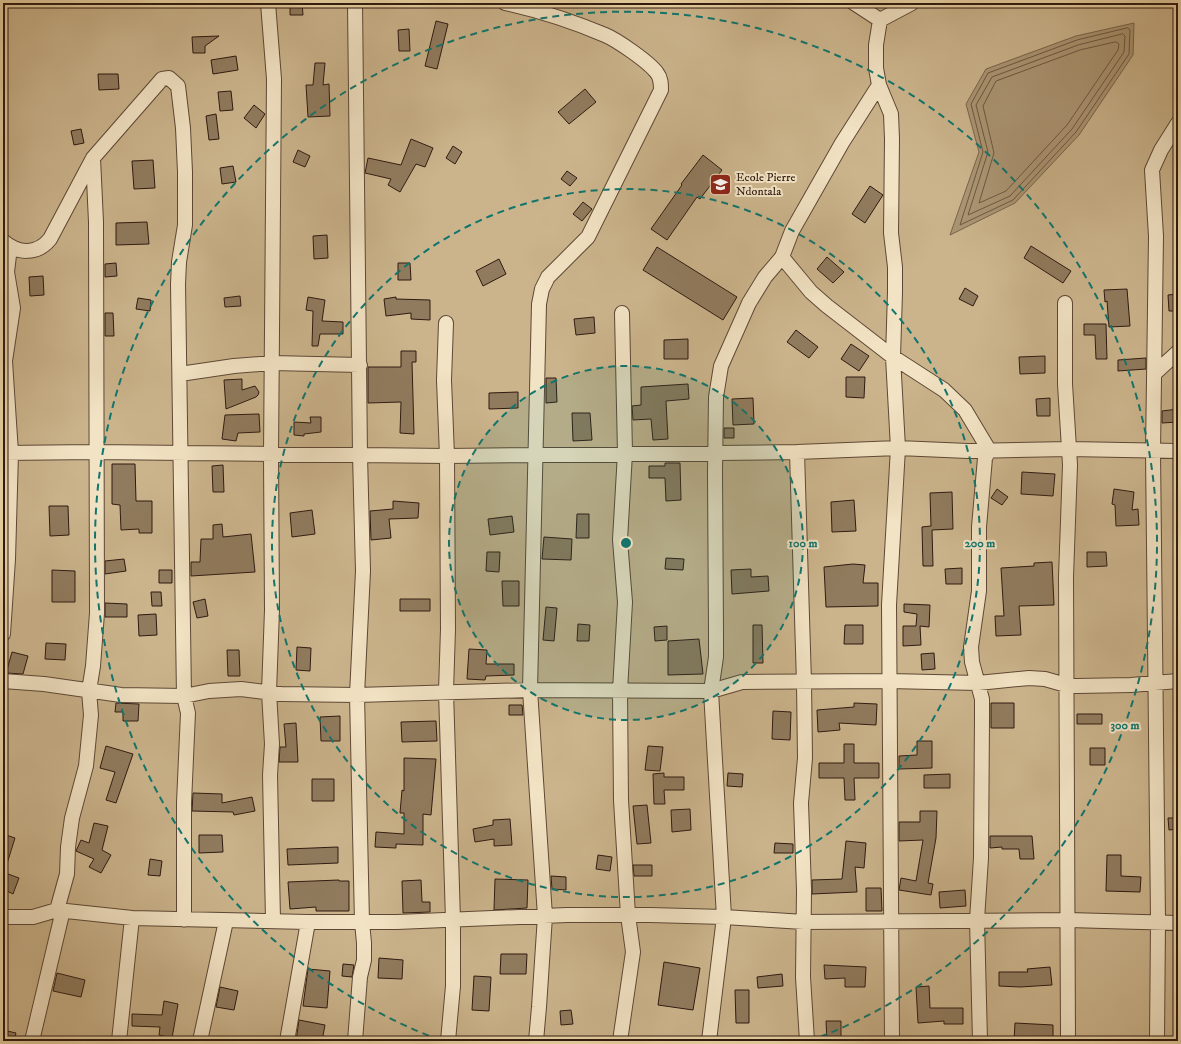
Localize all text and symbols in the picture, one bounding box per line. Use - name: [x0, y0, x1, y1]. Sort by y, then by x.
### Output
- place label: Ecole Pierre Ndontala: [736, 170, 796, 199]
- school or university icon: Ecole Pierre Ndontala: [707, 171, 733, 197]
- centre of rings: [619, 536, 633, 550]
- text: 100 m: [789, 536, 817, 551]
- text: 200 m: [965, 536, 995, 551]
- text: 300 m: [1111, 718, 1139, 733]

